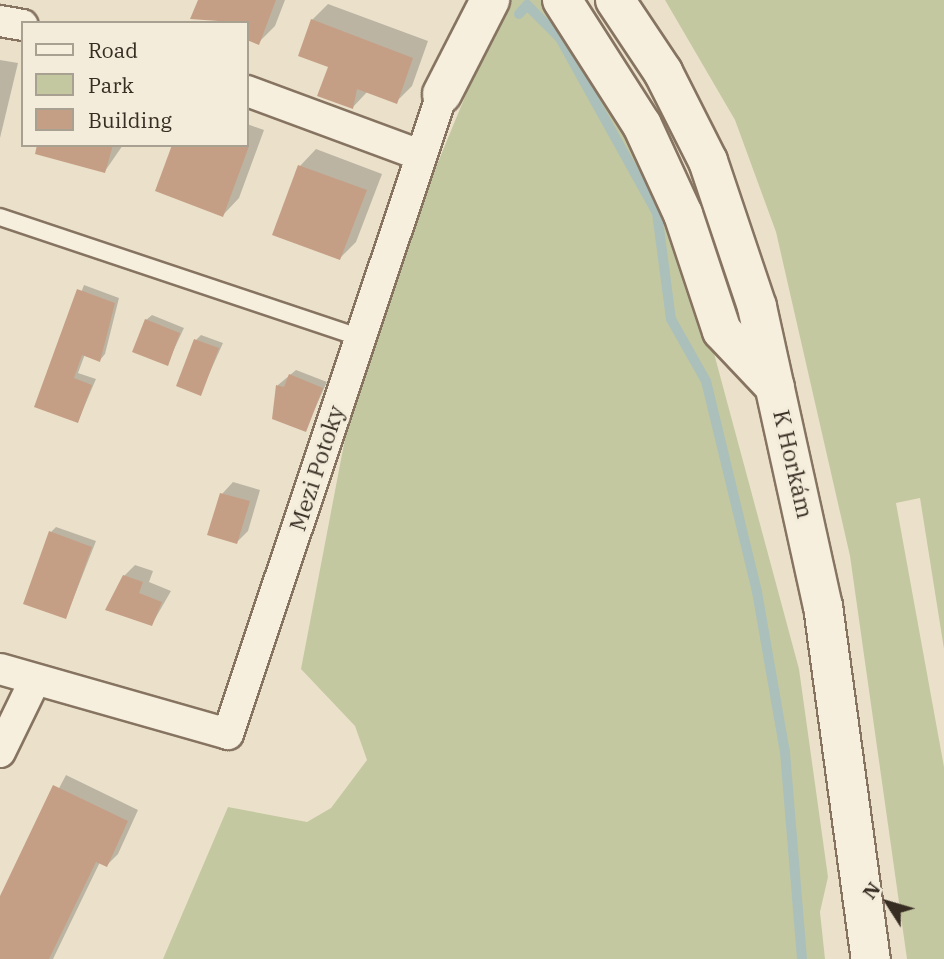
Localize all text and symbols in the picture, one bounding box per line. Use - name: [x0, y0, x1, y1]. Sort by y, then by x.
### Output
- legend: [21, 21, 248, 147]
- text: Road: [88, 36, 138, 64]
- text: Park: [88, 71, 134, 99]
- text: Building: [88, 106, 172, 134]
- street label: Mezi Potoky: [283, 402, 349, 534]
- street label: K Horkám: [768, 407, 820, 521]
- north arrow: [853, 868, 923, 938]
- text: N: [857, 877, 885, 904]

